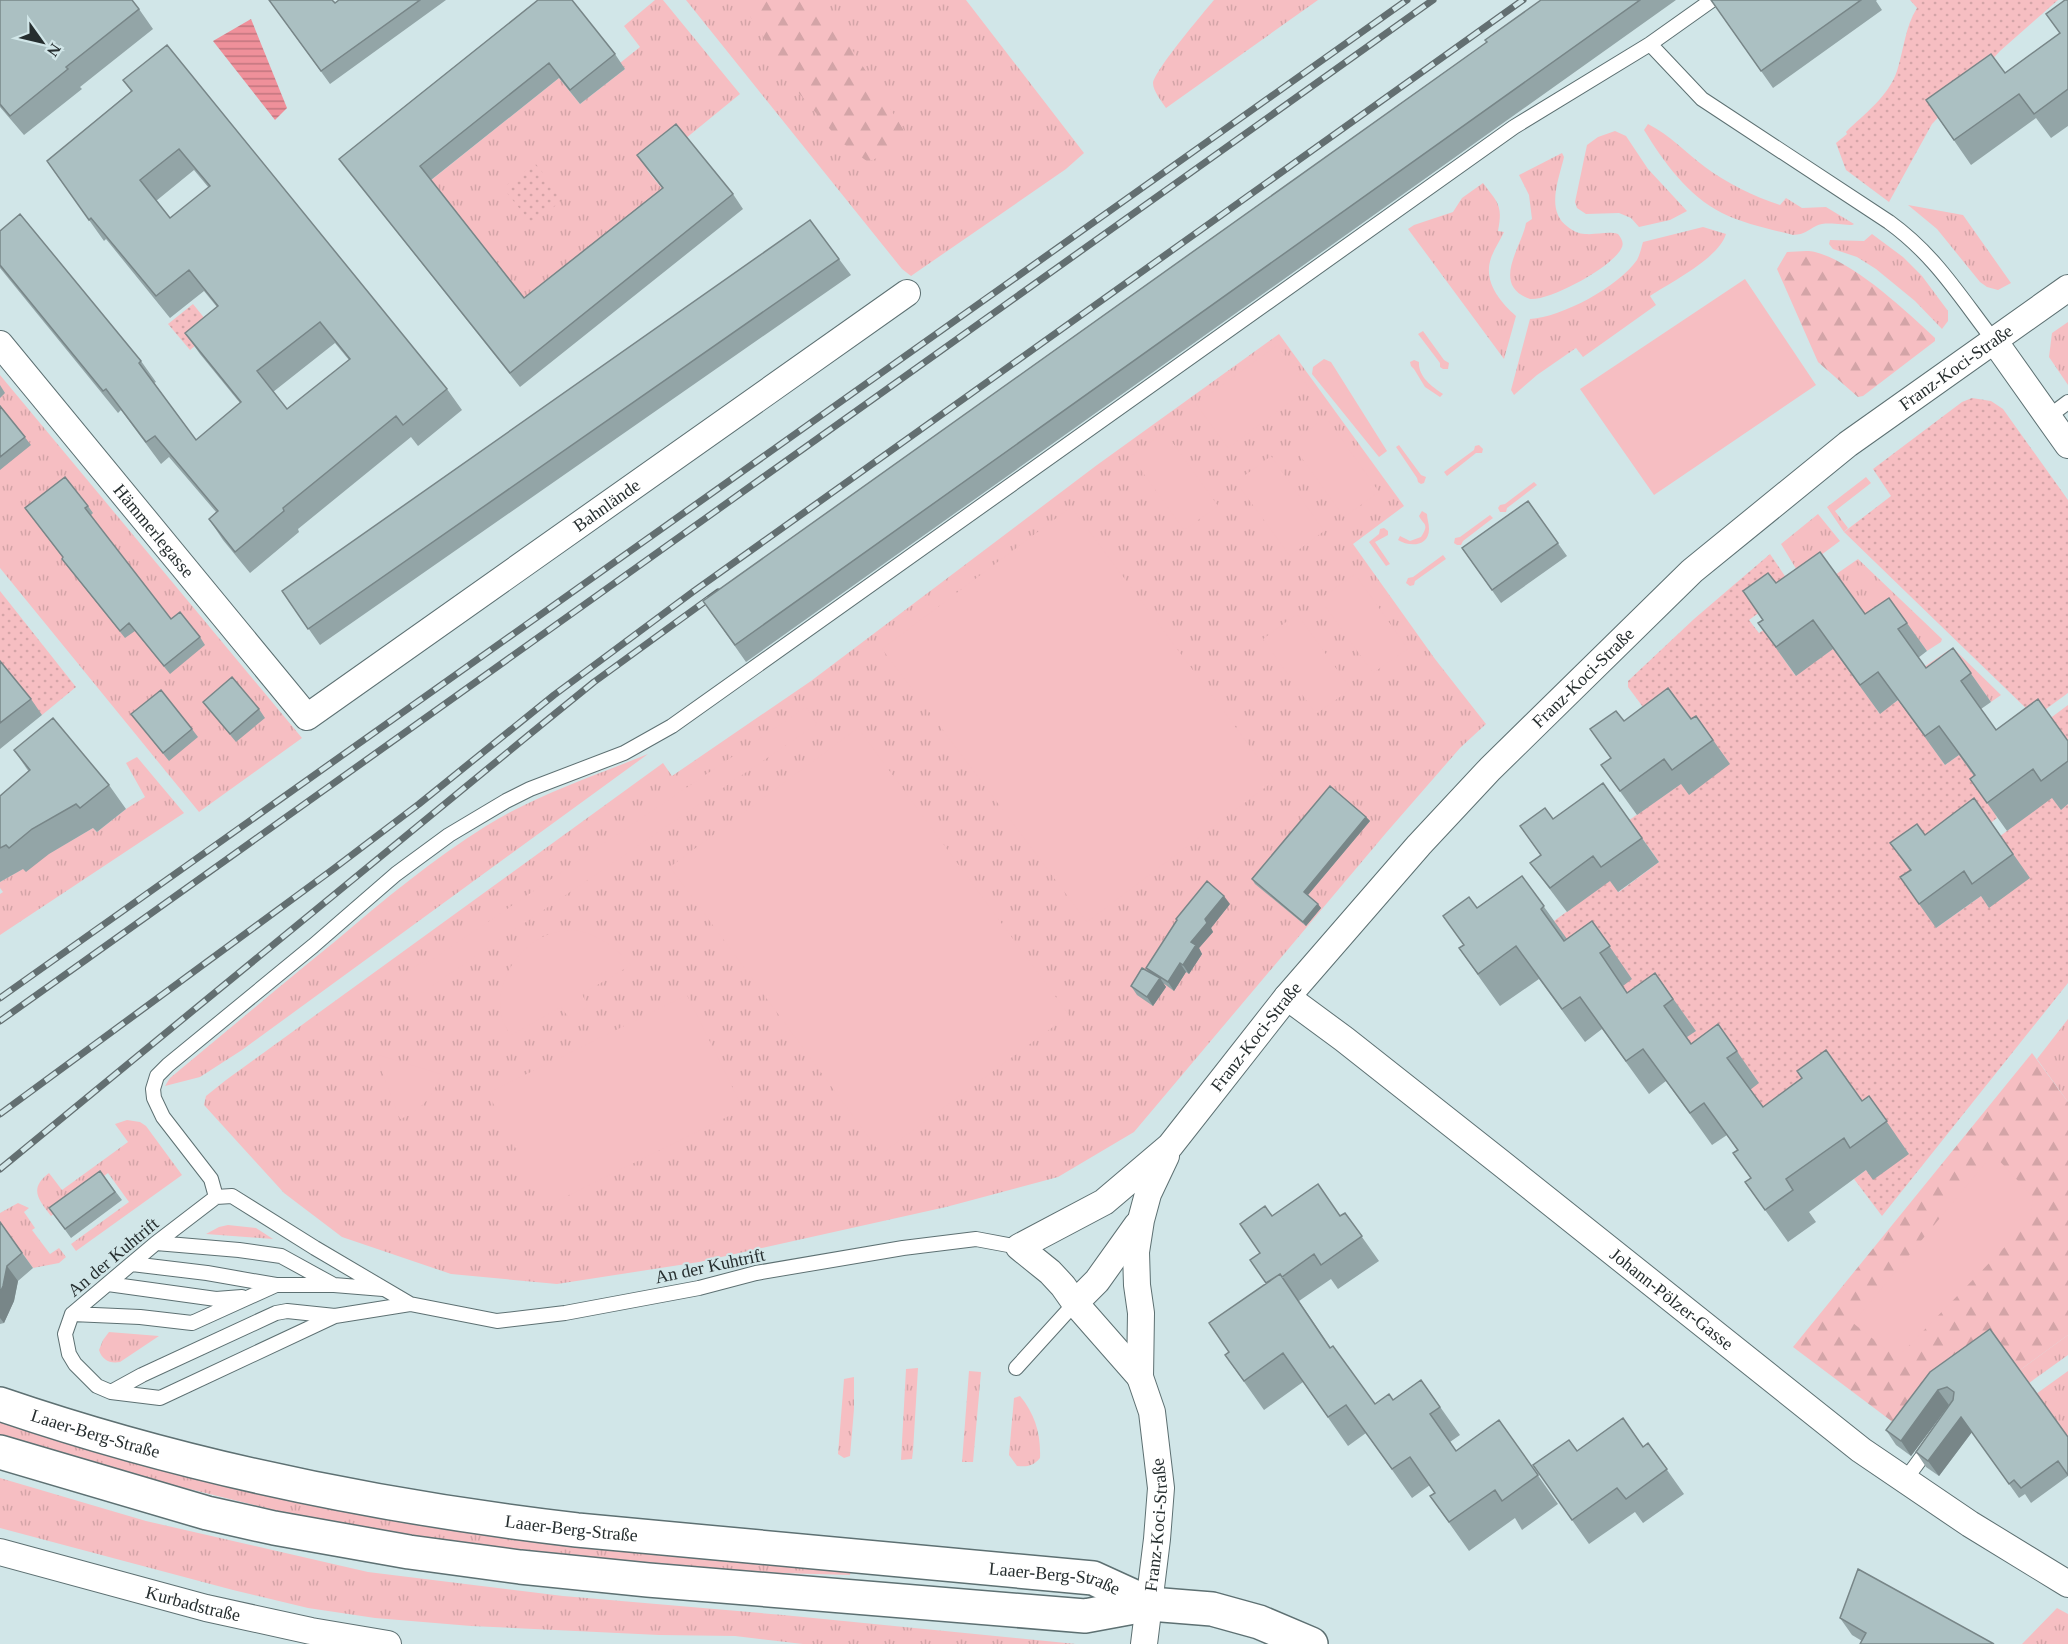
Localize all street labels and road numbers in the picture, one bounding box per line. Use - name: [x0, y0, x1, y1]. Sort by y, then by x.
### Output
- street label: Franz-Koci-Straße: [1895, 321, 2016, 414]
- street label: Bahnlände: [569, 475, 644, 536]
- street label: Hämmerlegasse: [110, 480, 198, 582]
- street label: Franz-Koci-Straße: [1528, 624, 1638, 732]
- street label: Franz-Koci-Straße: [1207, 978, 1305, 1096]
- street label: An der Kuhtrift: [64, 1213, 162, 1301]
- street label: Johann-Pölzer-Gasse: [1606, 1244, 1737, 1354]
- street label: An der Kuhtrift: [653, 1245, 767, 1287]
- street label: Laaer-Berg-Straße: [29, 1405, 162, 1462]
- street label: Franz-Koci-Straße: [1141, 1457, 1171, 1593]
- street label: Laaer-Berg-Straße: [504, 1511, 639, 1546]
- street label: Laaer-Berg-Straße: [988, 1558, 1123, 1599]
- street label: Kurbadstraße: [144, 1582, 242, 1625]

